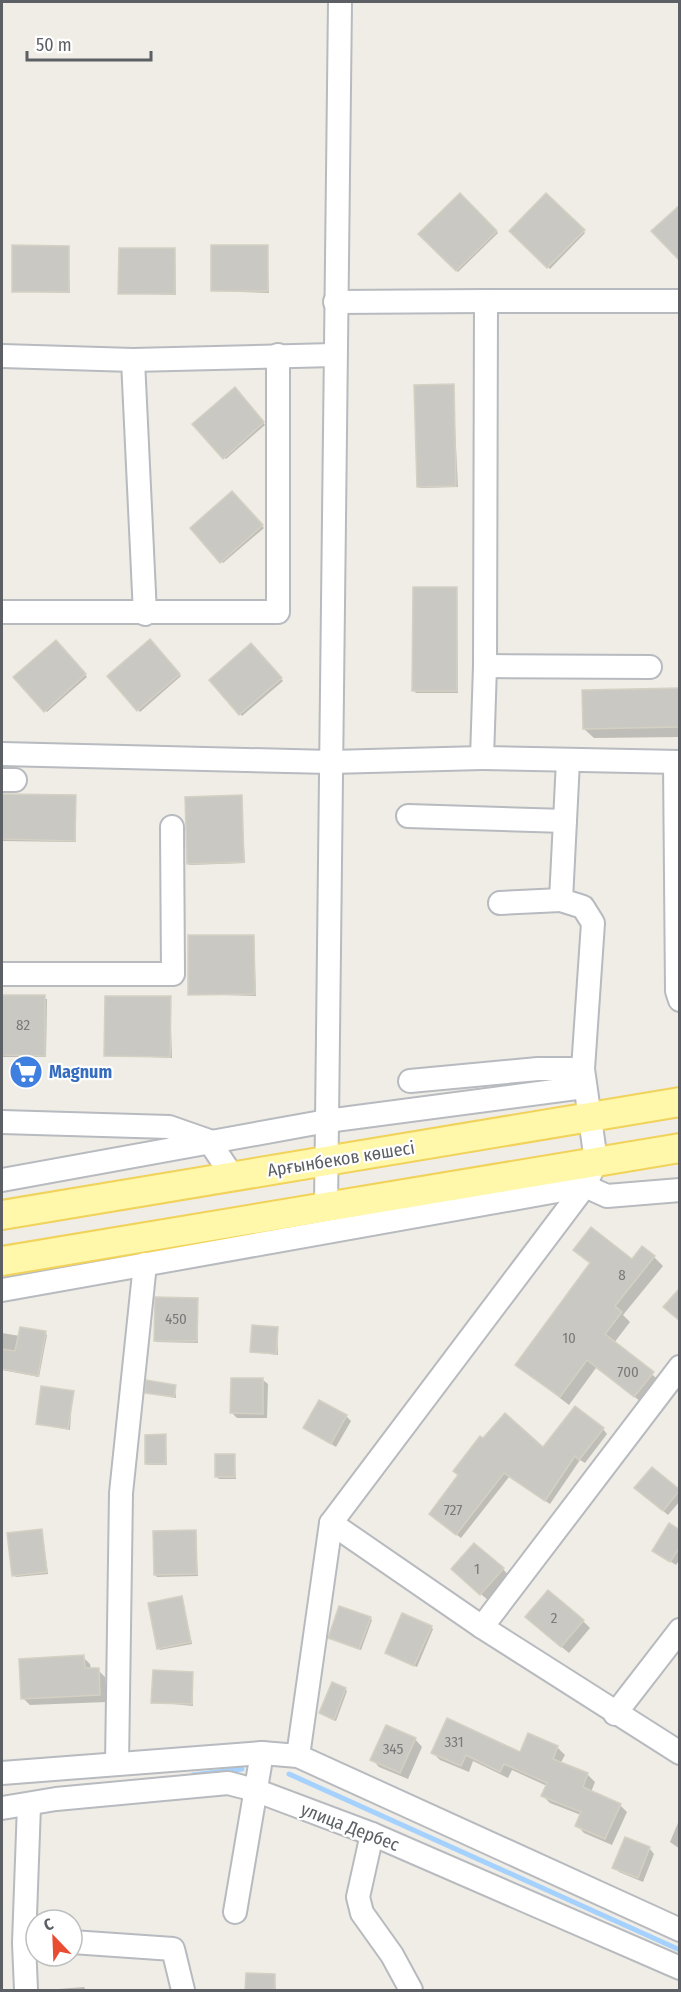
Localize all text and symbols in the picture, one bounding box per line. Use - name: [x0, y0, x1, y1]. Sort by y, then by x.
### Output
- scale bar: [27, 24, 152, 62]
- text: 50 m: [36, 34, 72, 56]
- house number: 82: [16, 1016, 30, 1034]
- supermarket icon: Magnum: [8, 1054, 44, 1090]
- place label: Magnum: [49, 1061, 112, 1083]
- street label: Арғынбеков көшесі: [266, 1137, 416, 1181]
- house number: 8: [618, 1266, 626, 1284]
- house number: 450: [165, 1310, 187, 1328]
- house number: 10: [562, 1329, 576, 1347]
- house number: 700: [617, 1363, 639, 1381]
- house number: 727: [444, 1501, 462, 1519]
- house number: 1: [474, 1560, 480, 1578]
- house number: 2: [551, 1609, 558, 1627]
- house number: 331: [444, 1733, 464, 1751]
- house number: 345: [383, 1740, 403, 1758]
- street label: улица Дербес: [298, 1798, 403, 1856]
- north arrow: [24, 1908, 84, 1968]
- text: С: [41, 1914, 56, 1935]

